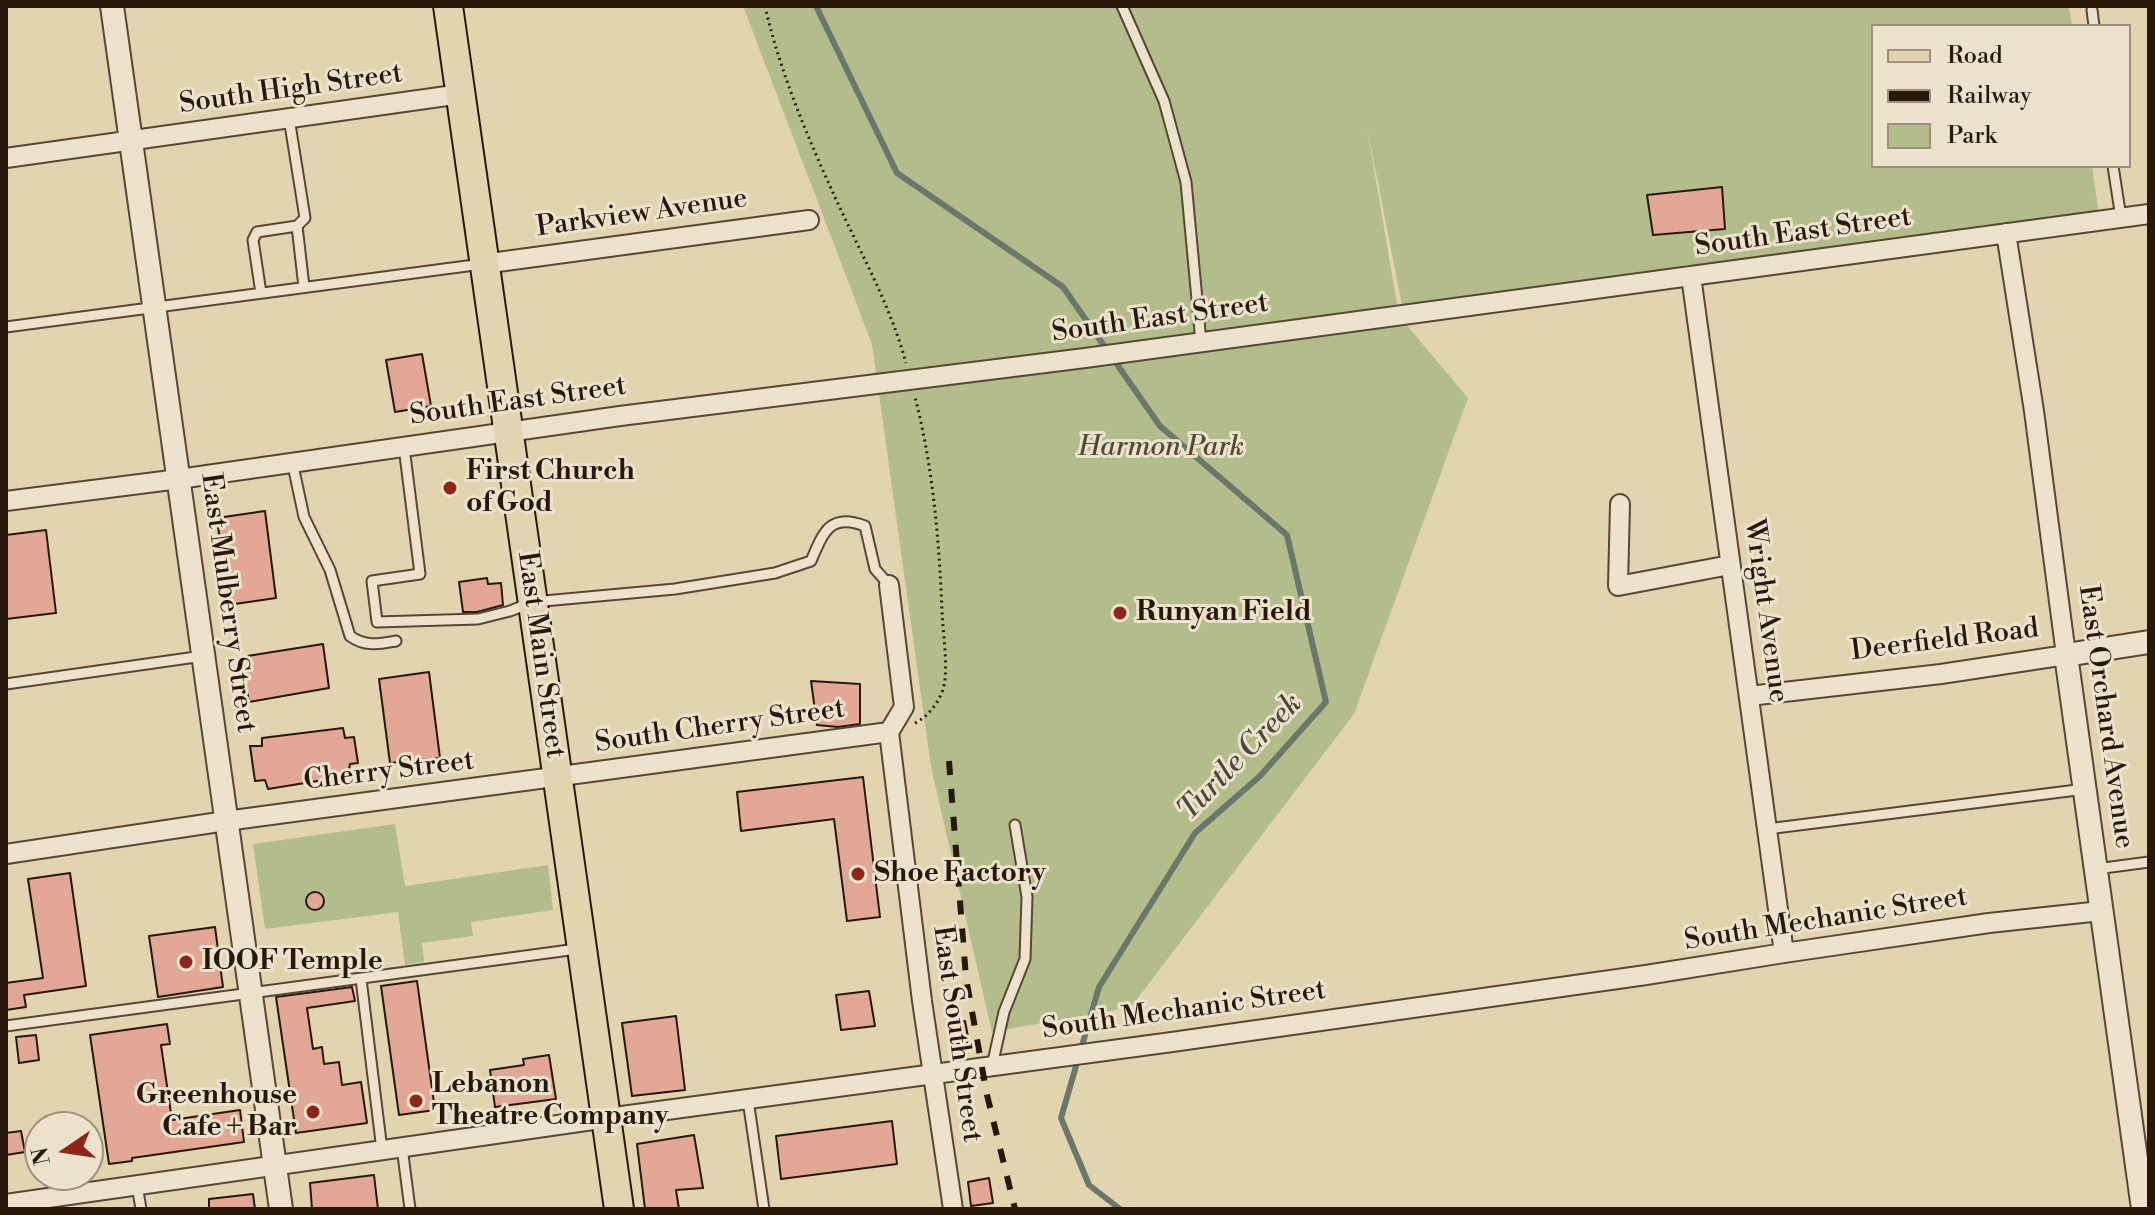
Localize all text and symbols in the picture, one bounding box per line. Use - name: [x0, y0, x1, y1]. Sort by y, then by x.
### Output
- legend: [1871, 24, 2131, 168]
- text: Road: [1947, 41, 2003, 71]
- street label: South High Street: [177, 58, 405, 122]
- text: Railway: [1947, 81, 2032, 111]
- text: Park: [1947, 121, 1997, 151]
- street label: Parkview Avenue: [534, 183, 750, 245]
- street label: South East Street: [1693, 201, 1913, 265]
- street label: South East Street: [1050, 287, 1270, 351]
- street label: South East Street: [408, 370, 628, 434]
- park label: Harmon Park: [1078, 431, 1244, 465]
- place label: First Church of God: [466, 455, 635, 521]
- street label: East Mulberry Street: [192, 471, 262, 735]
- marker: First Church of God: [441, 479, 459, 497]
- street label: Wright Avenue: [1735, 517, 1795, 705]
- street label: East Main Street: [509, 550, 571, 760]
- street label: East Orchard Avenue: [2070, 583, 2140, 851]
- place label: Runyan Field: [1136, 596, 1312, 630]
- marker: Runyan Field: [1111, 604, 1129, 622]
- street label: Deerfield Road: [1849, 613, 2041, 669]
- water label: Turtle Creek: [1171, 687, 1311, 829]
- street label: South Cherry Street: [593, 693, 847, 761]
- street label: Cherry Street: [302, 745, 476, 799]
- place label: Shoe Factory: [874, 857, 1046, 891]
- marker: Shoe Factory: [849, 865, 867, 883]
- street label: South Mechanic Street: [1682, 881, 1970, 959]
- street label: East South Street: [924, 924, 988, 1144]
- place label: IOOF Temple: [202, 945, 383, 979]
- marker: IOOF Temple: [177, 953, 195, 971]
- street label: South Mechanic Street: [1040, 974, 1328, 1048]
- place label: Lebanon Theatre Company: [432, 1068, 669, 1134]
- place label: Greenhouse Cafe + Bar: [136, 1079, 297, 1145]
- marker: Lebanon Theatre Company: [407, 1092, 425, 1110]
- marker: Greenhouse Cafe + Bar: [304, 1103, 322, 1121]
- north arrow: [24, 1111, 104, 1191]
- text: N: [27, 1145, 57, 1168]

